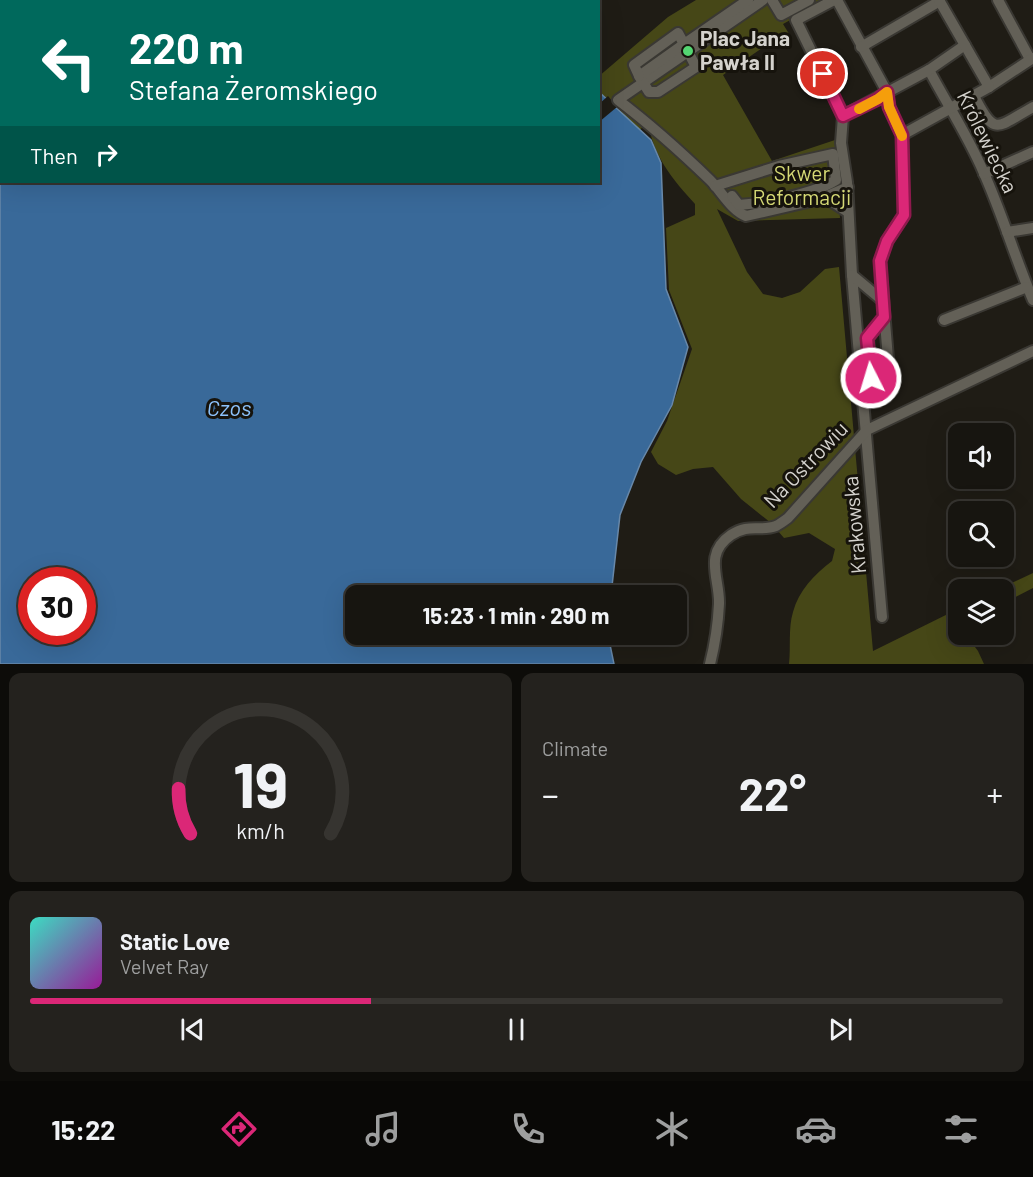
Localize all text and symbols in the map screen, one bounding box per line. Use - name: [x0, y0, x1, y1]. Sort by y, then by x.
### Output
- text: 220 m: [129, 22, 243, 72]
- icon: left: [30, 24, 108, 102]
- place label: Plac Jana Pawła II: [700, 25, 790, 74]
- marker: Plac Jana Pawła II: [681, 44, 695, 58]
- pin: [797, 48, 848, 99]
- icon: arrive: [806, 57, 839, 90]
- text: Stefana Żeromskiego: [129, 73, 378, 105]
- street label: Królewiecka: [953, 86, 1024, 197]
- icon: right: [90, 138, 123, 171]
- text: Then: [30, 142, 78, 168]
- park label: Skwer Reformacji: [753, 160, 851, 209]
- position arrow: [839, 346, 903, 410]
- water label: Czos: [207, 394, 251, 420]
- street label: Na Ostrowiu: [758, 416, 852, 512]
- map controls: [948, 423, 1014, 645]
- button: sound: [948, 423, 1014, 489]
- street label: Krakowska: [837, 475, 870, 575]
- button: search: [948, 501, 1014, 567]
- speed limit sign: 30: [18, 567, 96, 645]
- button: layers: [948, 579, 1014, 645]
- text: 15:23 · 1 min · 290 m: [422, 602, 610, 628]
- text: Climate: [542, 736, 608, 760]
- text: 19: [233, 746, 288, 820]
- text: 22°: [739, 766, 806, 820]
- text: −: [542, 774, 559, 814]
- text: +: [986, 774, 1003, 814]
- text: km/h: [236, 819, 285, 844]
- text: Static Love: [120, 928, 230, 954]
- text: Velvet Ray: [120, 954, 209, 978]
- icon: previous: [176, 1013, 209, 1046]
- icon: pause: [500, 1013, 533, 1046]
- icon: next: [824, 1013, 857, 1046]
- icon: directions: [218, 1108, 260, 1150]
- icon: music: [362, 1108, 404, 1150]
- icon: phone: [507, 1108, 549, 1150]
- icon: climate: [651, 1108, 693, 1150]
- icon: car: [795, 1108, 837, 1150]
- icon: filters: [940, 1108, 982, 1150]
- text: 15:22: [51, 1113, 115, 1145]

